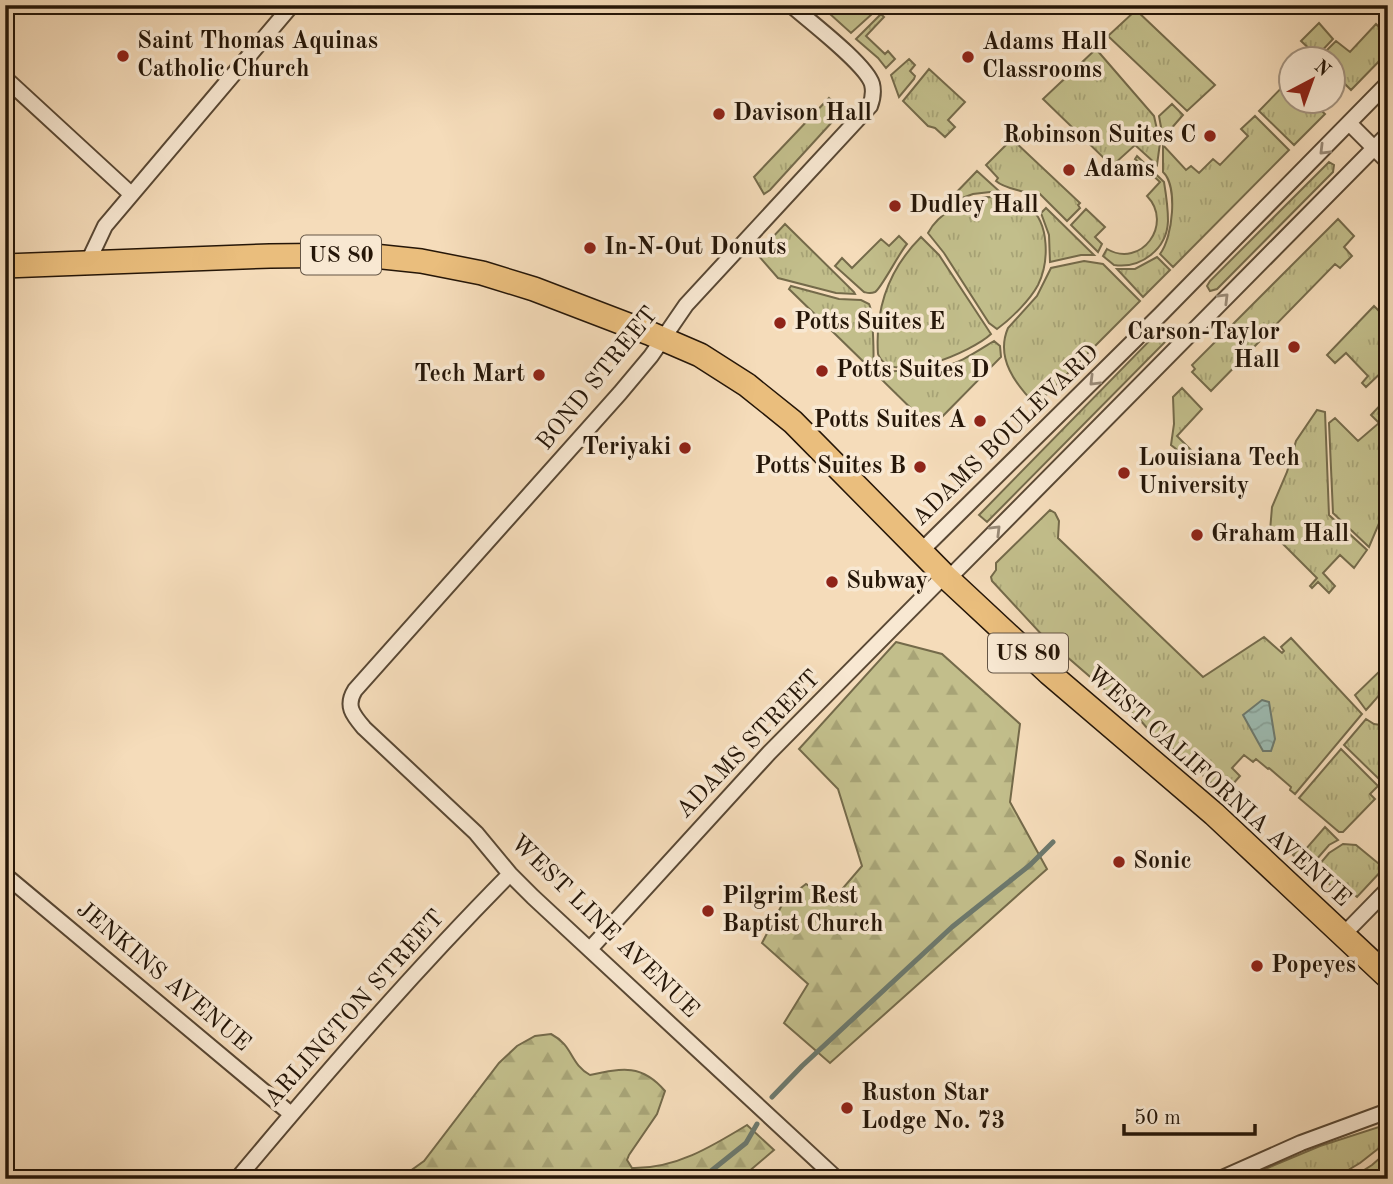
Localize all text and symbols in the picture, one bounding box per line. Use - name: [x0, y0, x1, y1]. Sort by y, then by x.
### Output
- place label: Saint Thomas Aquinas Catholic Church: [137, 30, 378, 82]
- place label: Adams Hall Classrooms: [982, 31, 1107, 83]
- north arrow: [1278, 46, 1348, 116]
- marker: Saint Thomas Aquinas Catholic Church: [115, 48, 131, 64]
- marker: Adams Hall Classrooms: [960, 49, 976, 65]
- text: N: [1310, 57, 1334, 81]
- place label: Davison Hall: [733, 102, 872, 126]
- marker: Davison Hall: [711, 106, 727, 122]
- place label: Robinson Suites C: [1003, 124, 1196, 148]
- marker: Robinson Suites C: [1202, 128, 1218, 144]
- one-way arrow: [1319, 141, 1332, 154]
- place label: Adams: [1083, 158, 1155, 182]
- marker: Adams: [1061, 162, 1077, 178]
- place label: Dudley Hall: [909, 194, 1039, 218]
- marker: Dudley Hall: [887, 198, 903, 214]
- road number: US 80: [301, 236, 381, 274]
- place label: In-N-Out Donuts: [604, 236, 786, 260]
- marker: In-N-Out Donuts: [582, 240, 598, 256]
- one-way arrow: [1216, 294, 1229, 307]
- street label: BOND STREET: [533, 303, 663, 455]
- place label: Potts Suites E: [794, 311, 945, 335]
- marker: Potts Suites E: [772, 315, 788, 331]
- place label: Carson-Taylor Hall: [1127, 321, 1280, 373]
- marker: Carson-Taylor Hall: [1286, 339, 1302, 355]
- street label: ADAMS BOULEVARD: [908, 341, 1104, 531]
- place label: Potts Suites D: [836, 359, 989, 383]
- place label: Tech Mart: [414, 363, 525, 387]
- marker: Potts Suites D: [814, 363, 830, 379]
- marker: Tech Mart: [531, 367, 547, 383]
- one-way arrow: [1090, 372, 1103, 385]
- place label: Potts Suites A: [813, 409, 966, 433]
- marker: Potts Suites A: [972, 413, 988, 429]
- place label: Teriyaki: [582, 436, 671, 460]
- marker: Teriyaki: [677, 440, 693, 456]
- place label: Louisiana Tech University: [1138, 447, 1300, 499]
- place label: Potts Suites B: [754, 455, 906, 479]
- marker: Potts Suites B: [912, 459, 928, 475]
- marker: Louisiana Tech University: [1116, 465, 1132, 481]
- place label: Graham Hall: [1211, 523, 1349, 547]
- one-way arrow: [987, 525, 1000, 538]
- marker: Graham Hall: [1189, 527, 1205, 543]
- place label: Subway: [846, 570, 928, 594]
- marker: Subway: [824, 574, 840, 590]
- road number: US 80: [988, 634, 1068, 673]
- street label: WEST CALIFORNIA AVENUE: [1081, 662, 1355, 912]
- street label: ADAMS STREET: [673, 667, 825, 823]
- street label: WEST LINE AVENUE: [505, 831, 703, 1023]
- place label: Sonic: [1133, 850, 1192, 874]
- marker: Sonic: [1111, 854, 1127, 870]
- place label: Pilgrim Rest Baptist Church: [722, 885, 883, 937]
- street label: JENKINS AVENUE: [71, 897, 255, 1057]
- marker: Pilgrim Rest Baptist Church: [700, 903, 716, 919]
- street label: ARLINGTON STREET: [261, 906, 449, 1112]
- place label: Popeyes: [1271, 954, 1356, 978]
- marker: Popeyes: [1249, 958, 1265, 974]
- place label: Ruston Star Lodge No. 73: [861, 1082, 1005, 1134]
- scale bar: [1124, 1093, 1255, 1137]
- marker: Ruston Star Lodge No. 73: [839, 1100, 855, 1116]
- text: 50 m: [1134, 1108, 1181, 1129]

